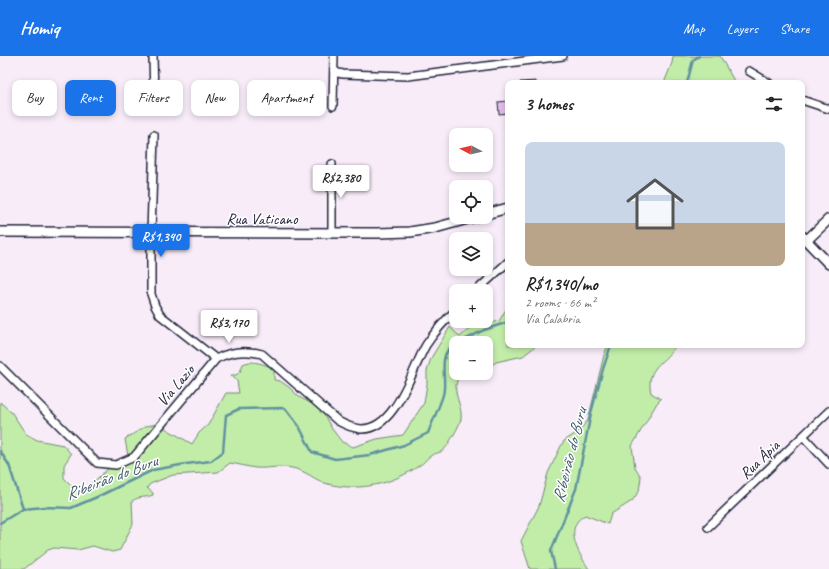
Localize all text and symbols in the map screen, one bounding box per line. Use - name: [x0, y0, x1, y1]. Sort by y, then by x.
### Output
- text: Homiq: [20, 16, 59, 40]
- text: Map: [683, 20, 705, 37]
- text: Layers: [727, 20, 758, 37]
- text: Share: [780, 20, 809, 37]
- chip: Buy: [12, 80, 57, 116]
- chip: Rent: [65, 80, 116, 116]
- chip: Filters: [124, 80, 183, 116]
- chip: New: [191, 80, 239, 116]
- chip: Apartment: [247, 80, 326, 116]
- icon: filters: [763, 93, 785, 115]
- text: 3 homes: [525, 94, 573, 115]
- north arrow: [449, 128, 493, 172]
- map controls: [449, 128, 493, 380]
- pin: R$2,380: [304, 165, 378, 199]
- icon: home: [619, 168, 691, 240]
- text: R$2,380: [322, 170, 360, 186]
- button: locate: [449, 180, 493, 224]
- street label: Rua Vaticano: [226, 209, 299, 229]
- pin: R$1,340: [124, 224, 198, 258]
- text: R$1,340: [142, 229, 180, 245]
- button: layers: [449, 232, 493, 276]
- text: R$1,340/mo: [525, 274, 598, 295]
- button: +: [449, 284, 493, 328]
- text: 2 rooms · 66 m²: [525, 295, 595, 311]
- pin: R$3,170: [192, 310, 266, 344]
- text: Via Calabria: [525, 311, 580, 327]
- text: R$3,170: [210, 315, 248, 331]
- button: −: [449, 336, 493, 380]
- street label: Via Lazio: [153, 359, 200, 411]
- water label: Ribeirão do Buru: [548, 403, 592, 504]
- street label: Rua Ápia: [736, 435, 785, 484]
- water label: Ribeirão do Buru: [62, 449, 162, 505]

